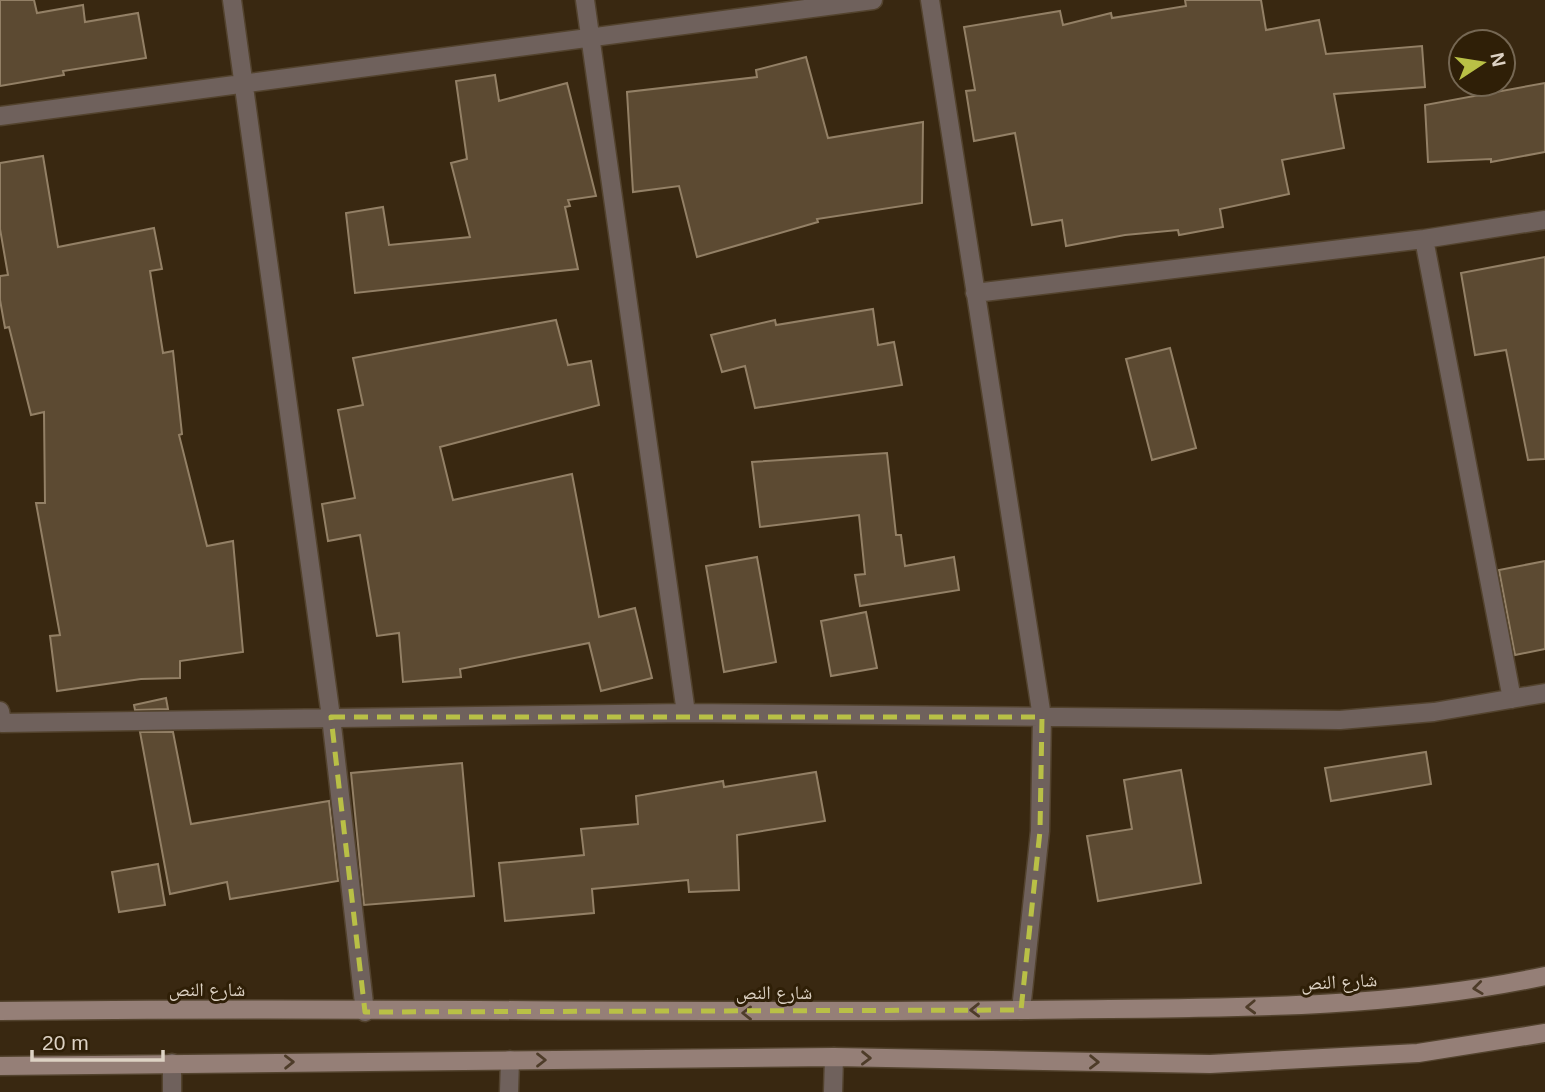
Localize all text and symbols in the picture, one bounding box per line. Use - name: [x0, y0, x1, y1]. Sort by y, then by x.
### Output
- north arrow: [1447, 28, 1517, 98]
- text: N: [1486, 51, 1510, 68]
- street label: شارع النص: [1300, 969, 1378, 995]
- street label: شارع النص: [169, 979, 245, 1001]
- one-way arrow: [1472, 981, 1484, 996]
- street label: شارع النص: [736, 982, 812, 1004]
- one-way arrow: [1246, 999, 1257, 1014]
- one-way arrow: [969, 1003, 980, 1018]
- one-way arrow: [742, 1005, 752, 1021]
- scale bar: [32, 1018, 163, 1062]
- text: 20 m: [42, 1031, 89, 1054]
- one-way arrow: [861, 1050, 872, 1066]
- one-way arrow: [536, 1052, 546, 1068]
- one-way arrow: [284, 1054, 294, 1070]
- one-way arrow: [1089, 1054, 1099, 1070]

